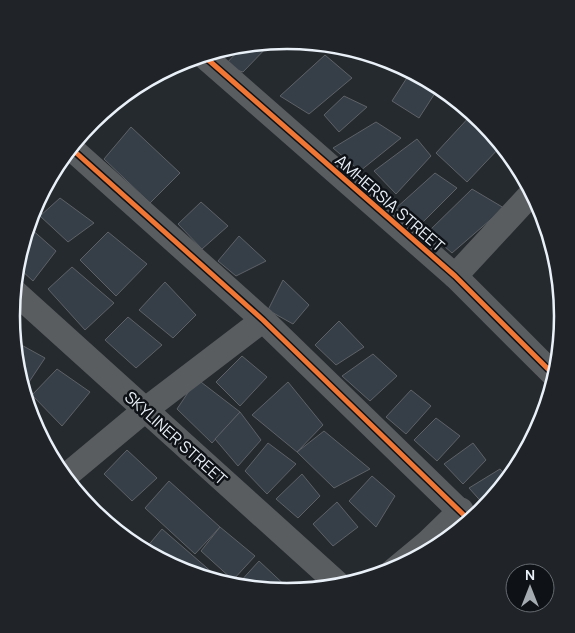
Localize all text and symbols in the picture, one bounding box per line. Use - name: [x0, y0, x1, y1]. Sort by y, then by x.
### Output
- street label: AMHERSIA STREET: [331, 149, 450, 257]
- street label: SKYLINER STREET: [120, 386, 232, 490]
- north arrow: [505, 563, 555, 613]
- text: N: [525, 565, 535, 584]

